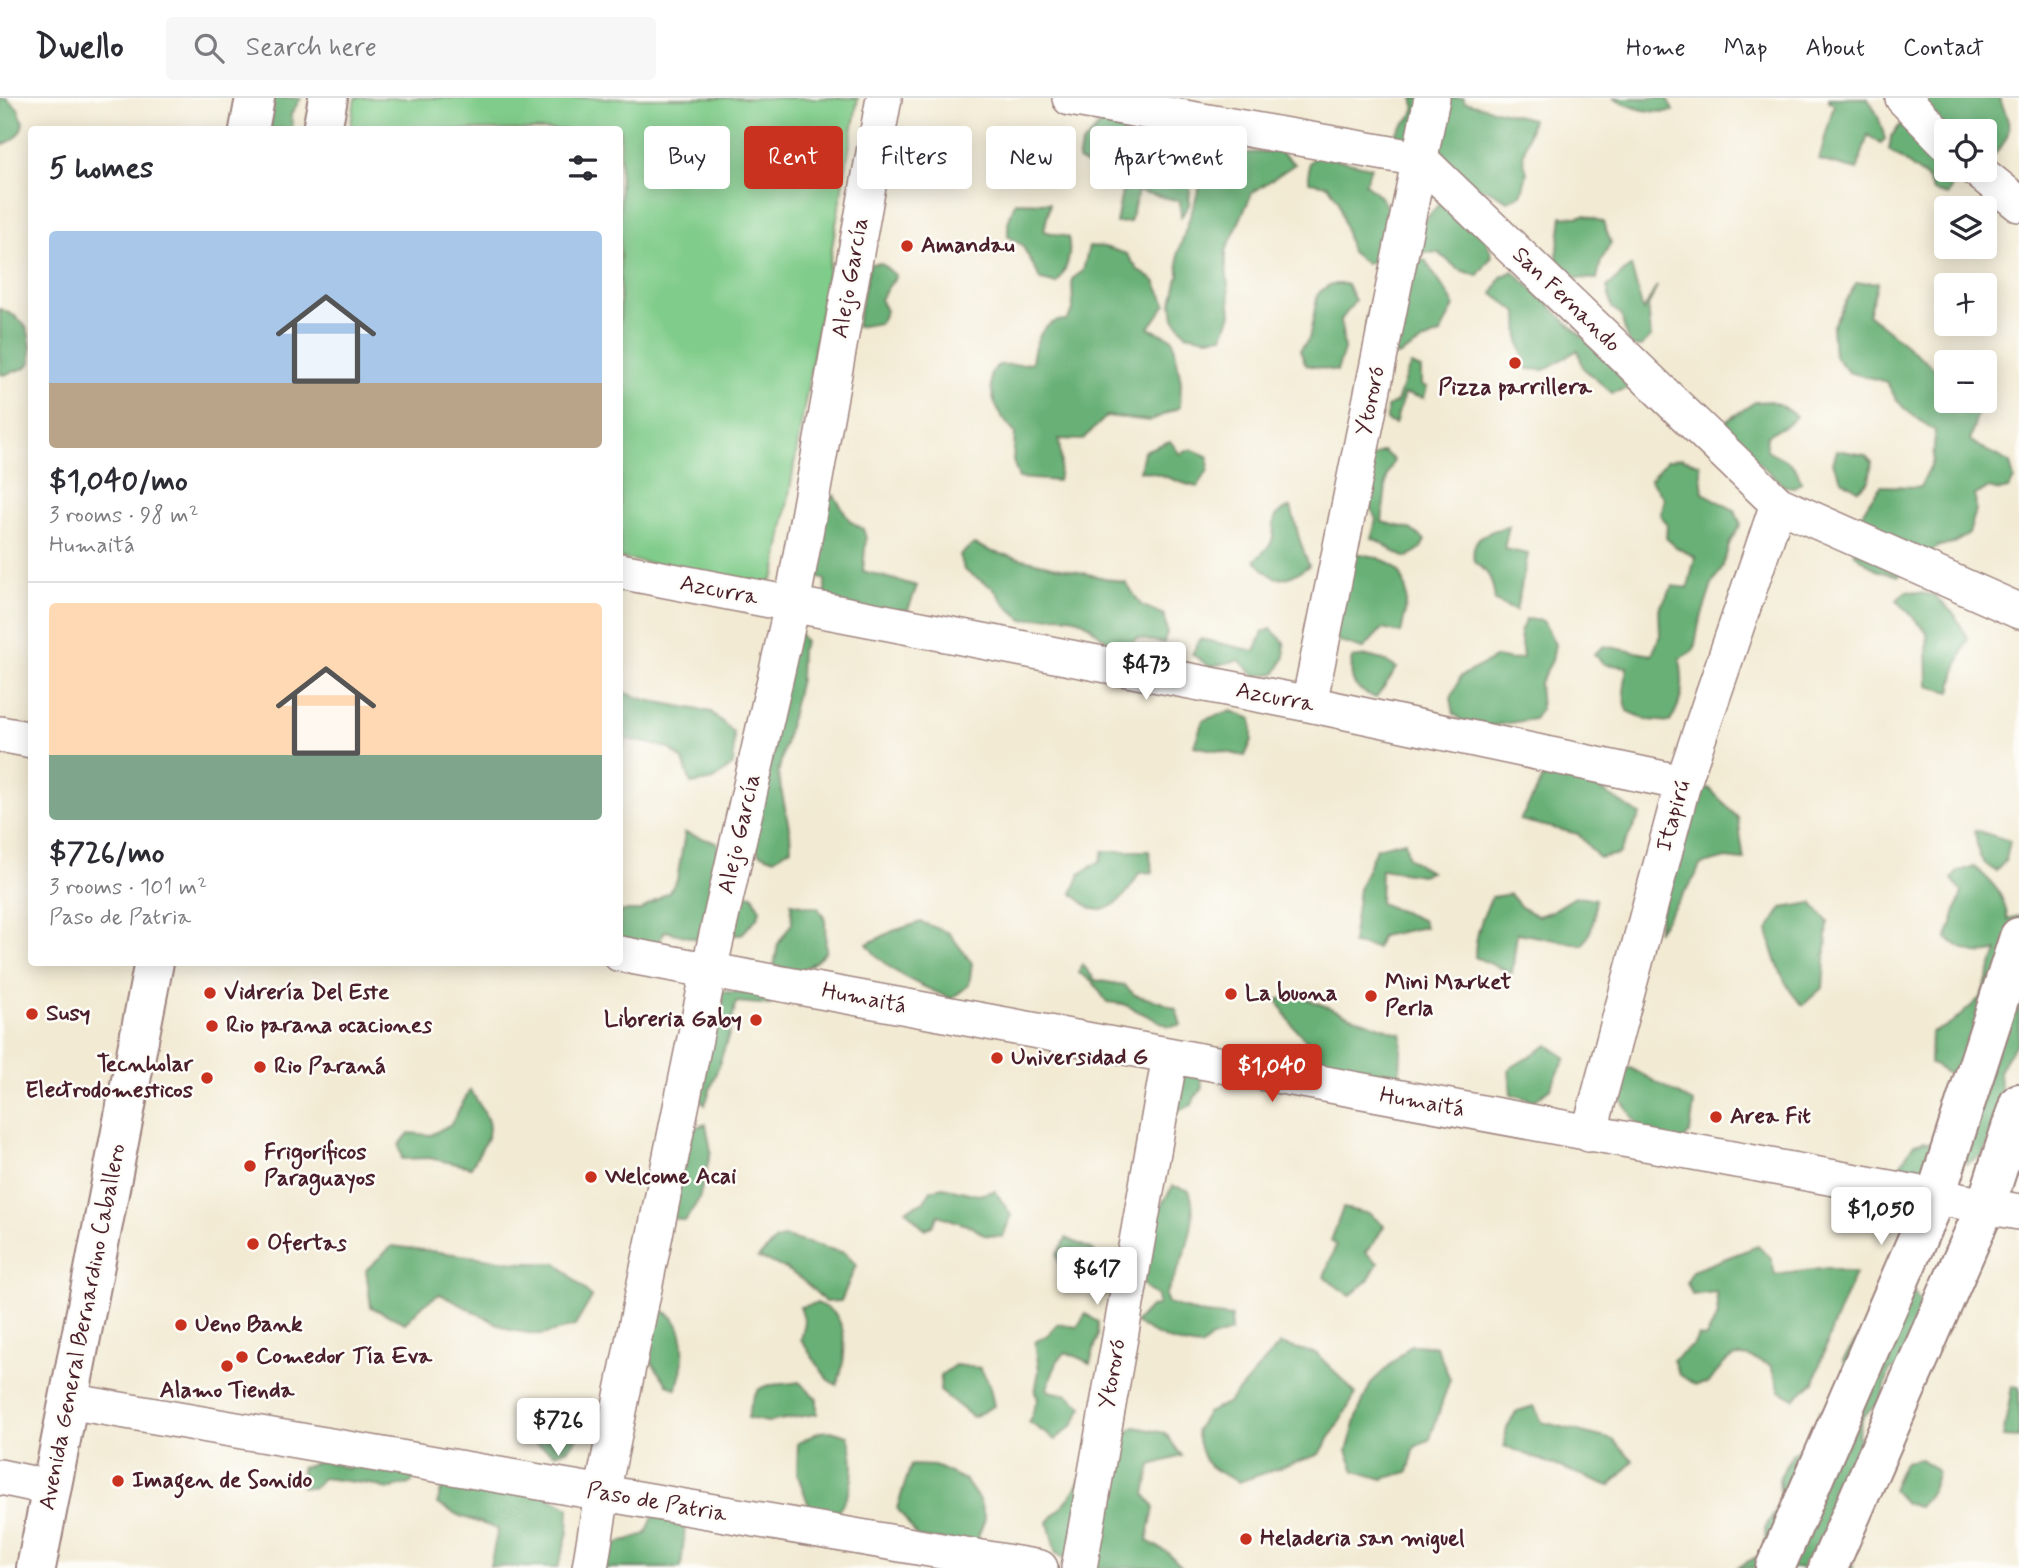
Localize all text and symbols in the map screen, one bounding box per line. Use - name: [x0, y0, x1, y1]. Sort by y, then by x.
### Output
- search box: [166, 17, 656, 80]
- text: Dwello: [35, 26, 124, 70]
- icon: search: [190, 29, 228, 67]
- text: Search here: [246, 31, 377, 65]
- text: Home: [1626, 33, 1686, 64]
- text: Map: [1724, 33, 1768, 64]
- text: About: [1806, 33, 1865, 64]
- text: Contact: [1903, 33, 1984, 64]
- map controls: [1934, 119, 1997, 413]
- button: locate: [1934, 119, 1997, 182]
- chip: Buy: [644, 126, 730, 189]
- chip: Rent: [744, 126, 843, 189]
- chip: Filters: [857, 126, 972, 189]
- chip: New: [986, 126, 1076, 189]
- chip: Apartment: [1090, 126, 1247, 189]
- text: 5 homes: [49, 149, 154, 188]
- icon: filters: [564, 149, 602, 187]
- button: layers: [1934, 196, 1997, 259]
- street label: Alejo García: [826, 215, 876, 341]
- place label: Amandau: [921, 231, 1015, 261]
- marker: Amandau: [899, 238, 915, 254]
- street label: San Fernando: [1505, 241, 1627, 359]
- button: +: [1934, 273, 1997, 336]
- icon: home: [263, 276, 389, 402]
- button: −: [1934, 350, 1997, 413]
- marker: Pizza parrillera: [1507, 355, 1523, 371]
- street label: Ytororó: [1349, 363, 1393, 439]
- place label: Pizza parrillera: [1438, 373, 1593, 403]
- text: $1,040/mo: [49, 462, 188, 501]
- text: 3 rooms · 98 m²: [49, 501, 199, 531]
- text: Humaitá: [49, 531, 135, 561]
- street label: Azcurra: [677, 569, 761, 613]
- pin: $473: [1105, 642, 1187, 702]
- icon: home: [263, 648, 389, 774]
- text: $473: [1122, 650, 1170, 680]
- street label: Azcurra: [1233, 676, 1317, 720]
- street label: Alejo García: [712, 771, 768, 897]
- street label: Itapirú: [1650, 777, 1698, 855]
- text: $726/mo: [49, 834, 165, 873]
- text: 3 rooms · 101 m²: [49, 873, 207, 903]
- text: Paso de Patria: [49, 903, 191, 933]
- place label: Mini Market Perla: [1385, 968, 1512, 1024]
- street label: Humaitá: [819, 976, 909, 1022]
- place label: Vidrería Del Este: [224, 978, 390, 1008]
- place label: La buona: [1245, 979, 1338, 1009]
- marker: Vidrería Del Este: [202, 985, 218, 1001]
- marker: La buona: [1223, 986, 1239, 1002]
- marker: Mini Market Perla: [1363, 988, 1379, 1004]
- place label: Susy: [46, 999, 90, 1029]
- place label: Libreria Gaby: [604, 1005, 742, 1035]
- marker: Susy: [24, 1006, 40, 1022]
- place label: Rio parana ocaciones: [226, 1011, 433, 1041]
- marker: Libreria Gaby: [748, 1012, 764, 1028]
- marker: Rio parana ocaciones: [204, 1018, 220, 1034]
- place label: Universidad G: [1011, 1043, 1148, 1073]
- pin: $1,040: [1215, 1044, 1329, 1104]
- place label: Tecnholar Electrodomesticos: [25, 1050, 194, 1106]
- marker: Universidad G: [989, 1050, 1005, 1066]
- place label: Rio Paraná: [274, 1052, 386, 1082]
- text: $1,040: [1238, 1052, 1306, 1082]
- marker: Rio Paraná: [252, 1059, 268, 1075]
- marker: Tecnholar Electrodomesticos: [199, 1070, 215, 1086]
- street label: Humaitá: [1377, 1081, 1467, 1125]
- place label: Area Fit: [1730, 1102, 1811, 1132]
- marker: Area Fit: [1708, 1109, 1724, 1125]
- place label: Frigorificos Paraguayos: [264, 1138, 376, 1196]
- street label: Avenida General Bernardino Caballero: [33, 1141, 133, 1513]
- marker: Frigorificos Paraguayos: [242, 1158, 258, 1174]
- place label: Welcome Acai: [604, 1162, 736, 1192]
- marker: Welcome Acai: [583, 1169, 599, 1185]
- pin: $1,050: [1824, 1188, 1938, 1247]
- text: $1,050: [1847, 1195, 1915, 1225]
- place label: Ofertas: [267, 1229, 348, 1259]
- marker: Ofertas: [245, 1236, 261, 1252]
- pin: $617: [1056, 1248, 1138, 1307]
- text: $617: [1073, 1255, 1121, 1285]
- place label: Ueno Bank: [195, 1310, 303, 1340]
- marker: Ueno Bank: [173, 1317, 189, 1333]
- street label: Ytororó: [1092, 1337, 1134, 1411]
- place label: Comedor Tía Eva: [256, 1342, 433, 1372]
- marker: Comedor Tía Eva: [234, 1349, 250, 1365]
- marker: Alamo Tienda: [219, 1358, 235, 1374]
- place label: Alamo Tienda: [160, 1376, 296, 1406]
- pin: $726: [517, 1398, 599, 1458]
- text: $726: [533, 1406, 583, 1436]
- place label: Imagen de Sonido: [132, 1466, 313, 1499]
- marker: Imagen de Sonido: [110, 1473, 126, 1489]
- street label: Paso de Patria: [584, 1476, 730, 1530]
- place label: Heladeria san miguel: [1260, 1524, 1465, 1554]
- marker: Heladeria san miguel: [1238, 1531, 1254, 1547]

